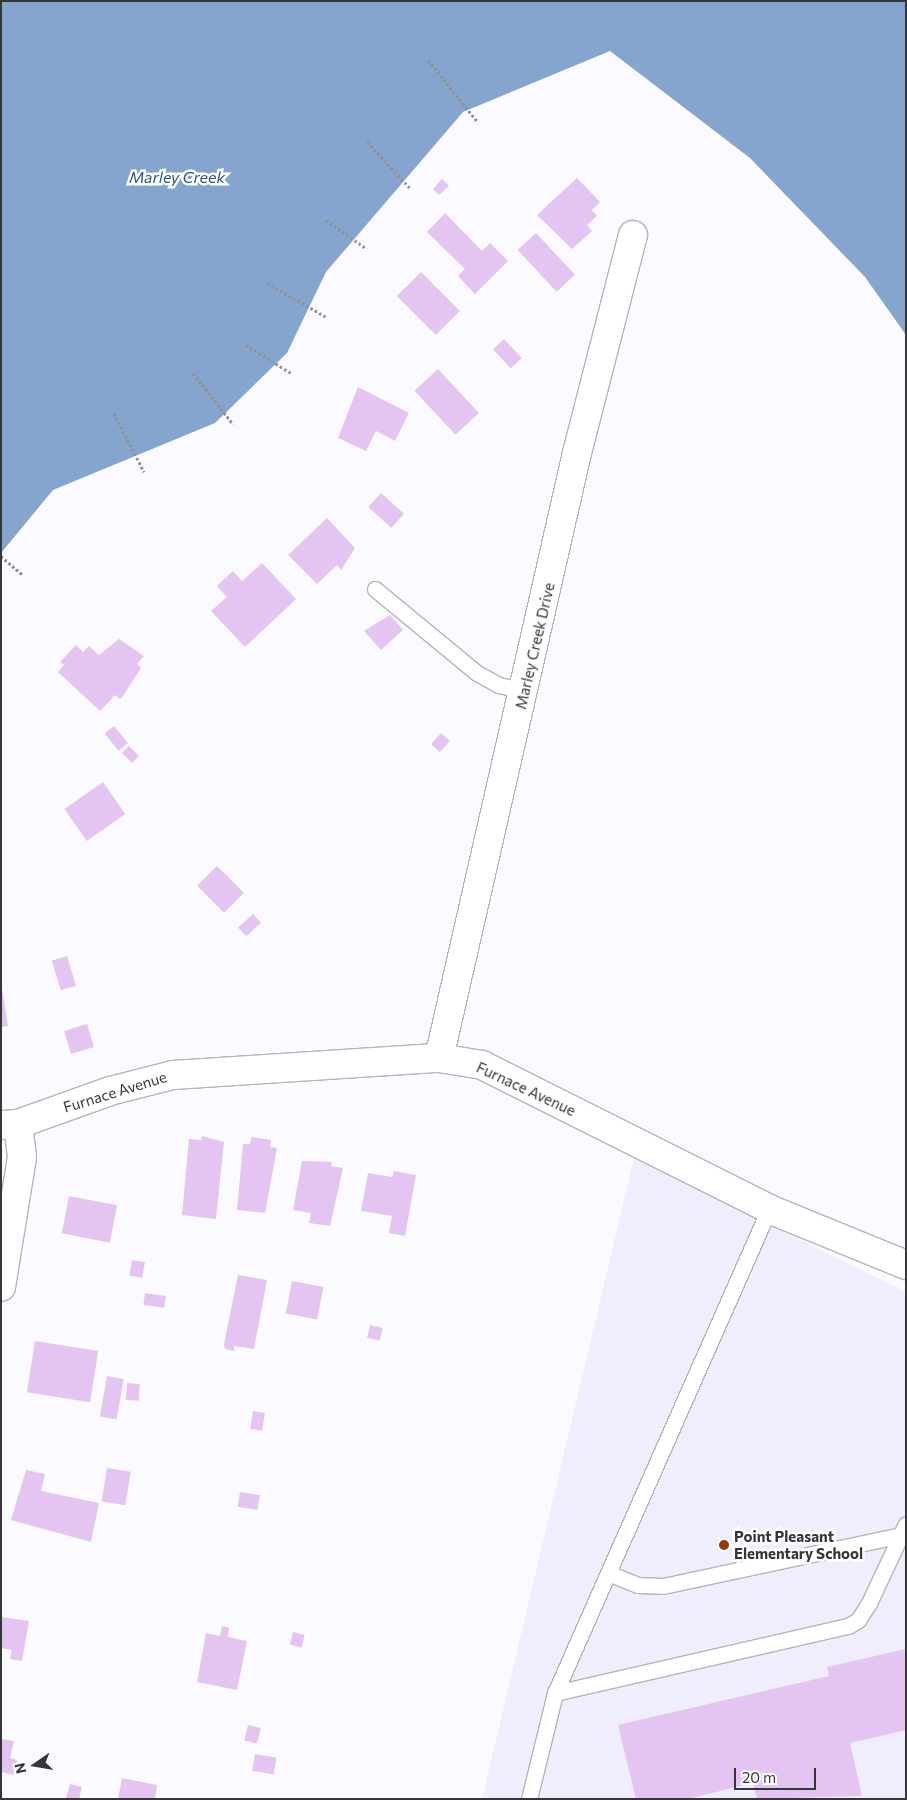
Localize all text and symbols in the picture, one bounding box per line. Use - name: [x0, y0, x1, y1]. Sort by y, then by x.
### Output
- water label: Marley Creek: [129, 167, 225, 187]
- street label: Marley Creek Drive: [512, 581, 558, 711]
- street label: Furnace Avenue: [474, 1058, 578, 1120]
- street label: Furnace Avenue: [61, 1068, 169, 1116]
- place label: Point Pleasant Elementary School: [734, 1527, 863, 1562]
- marker: Point Pleasant Elementary School: [718, 1539, 730, 1551]
- north arrow: [10, 1740, 60, 1790]
- scale bar: [737, 1758, 820, 1790]
- text: N: [10, 1761, 29, 1776]
- text: 20 m: [742, 1768, 776, 1786]

